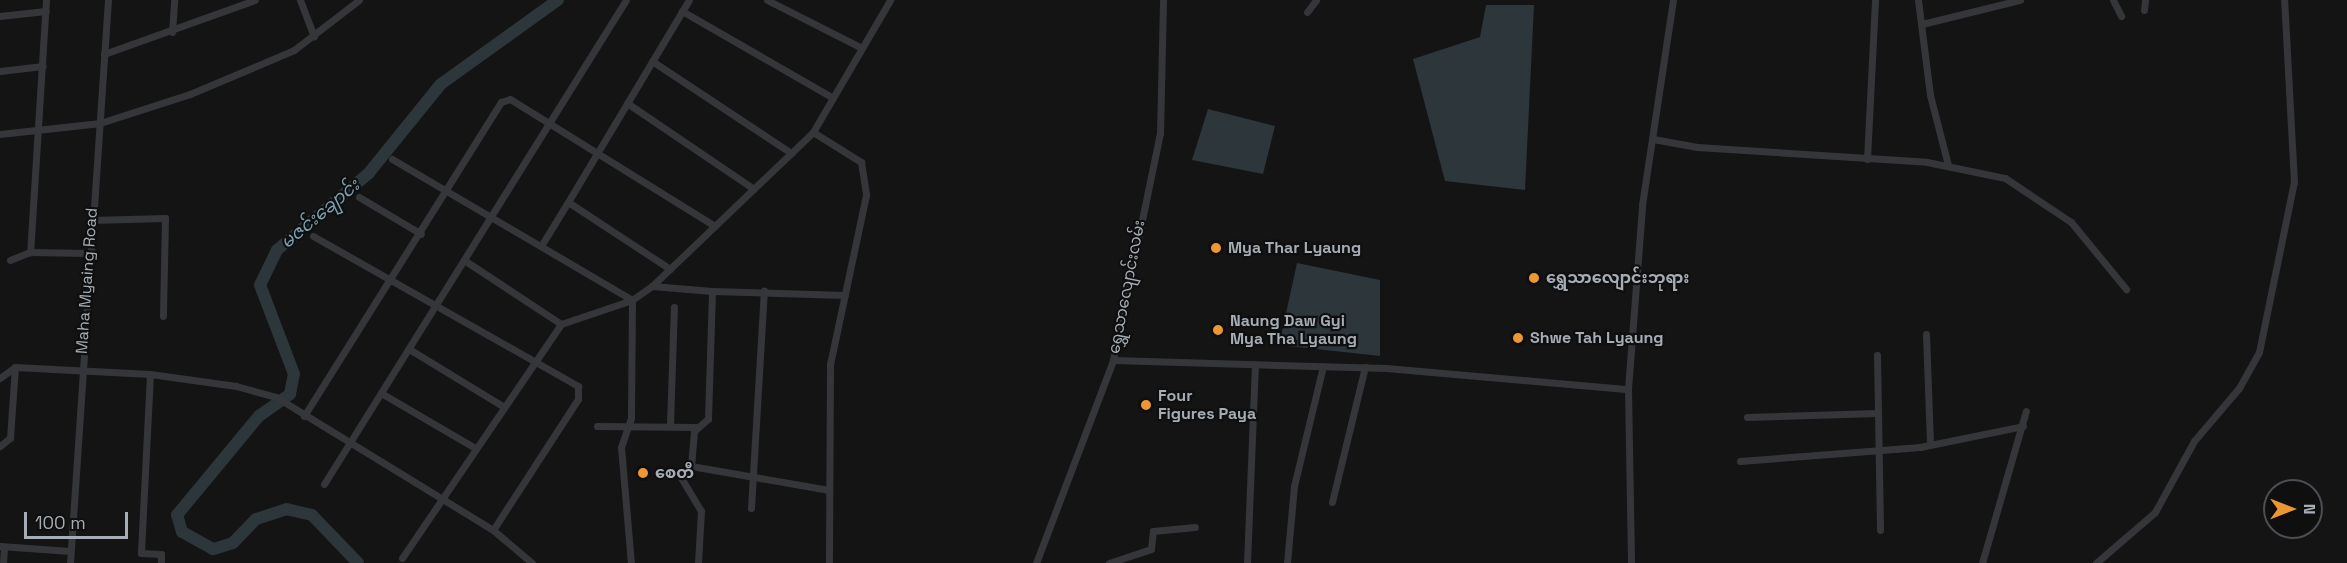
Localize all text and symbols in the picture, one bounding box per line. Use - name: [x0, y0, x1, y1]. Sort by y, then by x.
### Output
- water label: မဇင်းချောင်း: [276, 175, 364, 253]
- street label: Maha Myaing Road: [72, 207, 102, 355]
- street label: ရွှေသာလျောင်းလမ်း: [1105, 219, 1149, 355]
- place label: Mya Thar Lyaung: [1228, 238, 1362, 258]
- marker: Mya Thar Lyaung: [1209, 241, 1223, 255]
- place label: ရွှေသာလျောင်းဘုရား: [1546, 268, 1689, 288]
- marker: ရွှေသာလျောင်းဘုရား: [1527, 271, 1541, 285]
- place label: Naung Daw Gyi Mya Tha Lyaung: [1230, 311, 1357, 349]
- marker: Naung Daw Gyi Mya Tha Lyaung: [1211, 323, 1225, 337]
- place label: Shwe Tah Lyaung: [1530, 328, 1664, 348]
- marker: Shwe Tah Lyaung: [1511, 331, 1525, 345]
- place label: Four Figures Paya: [1158, 386, 1256, 424]
- marker: Four Figures Paya: [1139, 398, 1153, 412]
- place label: စေတီ: [655, 463, 694, 483]
- marker: စေတီ: [636, 466, 650, 480]
- north arrow: [2263, 479, 2323, 539]
- scale bar: [27, 500, 130, 538]
- text: N: [2299, 504, 2320, 514]
- text: 100 m: [35, 511, 86, 534]

